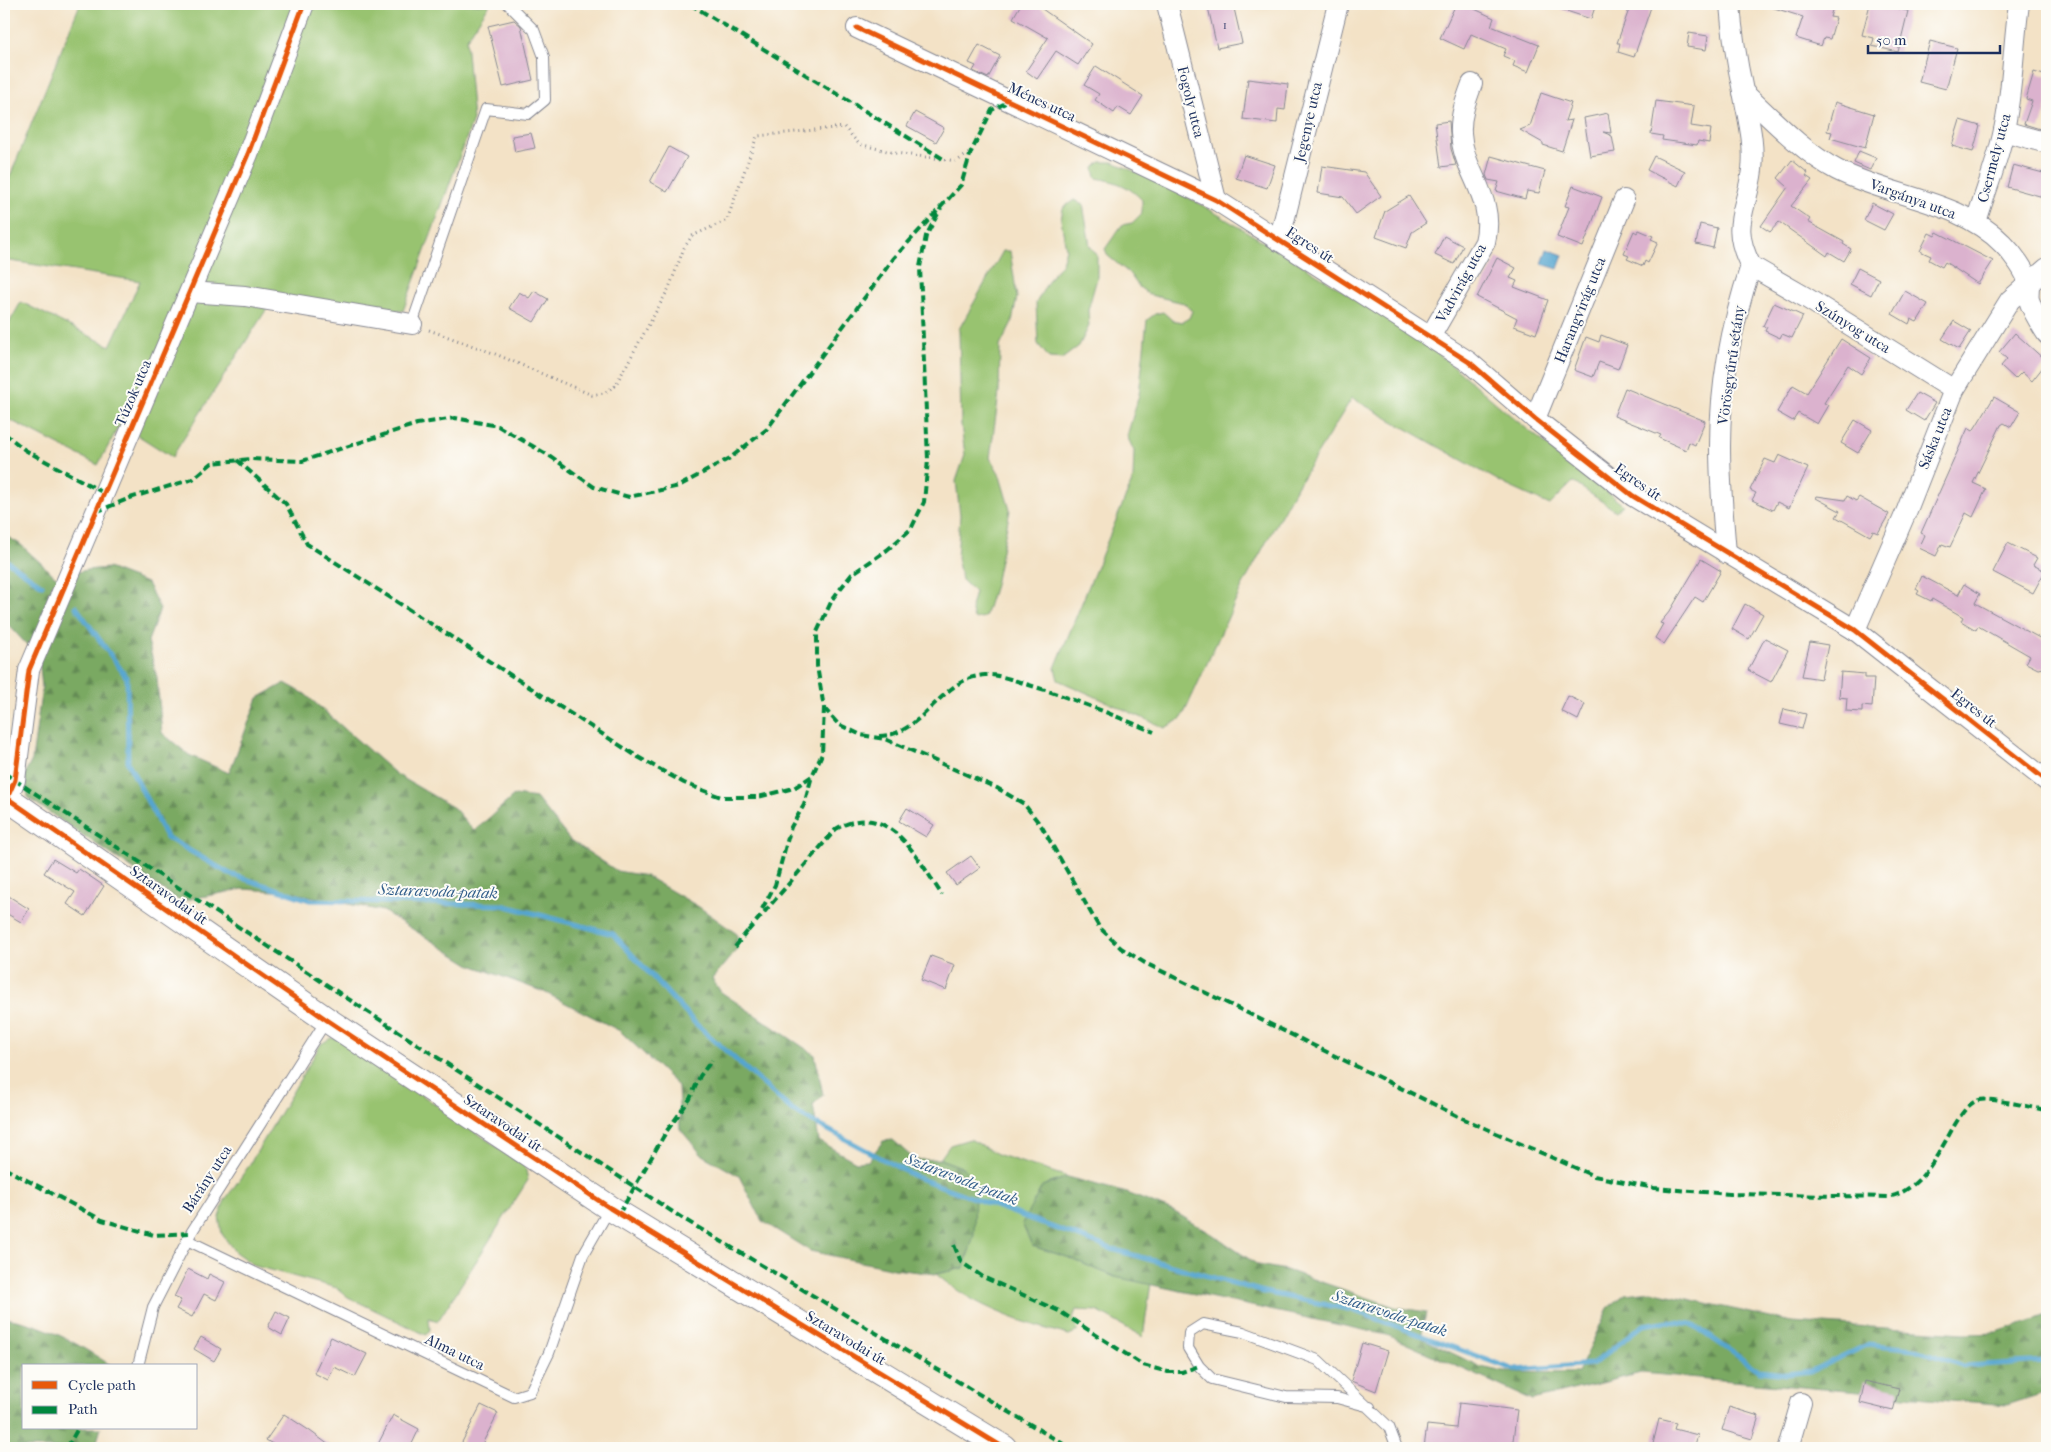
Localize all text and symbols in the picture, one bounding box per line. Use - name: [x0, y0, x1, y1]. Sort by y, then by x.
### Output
- house number: 1: [1223, 18, 1227, 32]
- scale bar: [1868, 22, 2001, 54]
- text: 50 m: [1876, 31, 1907, 49]
- street label: Fogoly utca: [1173, 64, 1209, 141]
- street label: Ménes utca: [1005, 78, 1080, 126]
- street label: Jegenye utca: [1290, 79, 1326, 165]
- street label: Csermely utca: [1973, 110, 2015, 205]
- street label: Vargánya utca: [1866, 175, 1960, 223]
- street label: Egres út: [1283, 223, 1338, 267]
- street label: Vadvirág utca: [1431, 239, 1491, 327]
- street label: Harangvirág utca: [1551, 253, 1610, 366]
- street label: Szúnyog utca: [1812, 297, 1895, 358]
- street label: Vörösgyűrű sétány: [1714, 303, 1748, 427]
- street label: Túzok utca: [111, 356, 156, 429]
- street label: Sáska utca: [1914, 403, 1956, 472]
- street label: Egres út: [1611, 459, 1666, 505]
- street label: Egres út: [1947, 684, 2001, 732]
- street label: Sztaravodai út: [127, 862, 212, 929]
- water label: Sztaravoda-patak: [377, 879, 498, 903]
- street label: Sztaravodai út: [460, 1090, 546, 1156]
- street label: Bárány utca: [179, 1141, 236, 1216]
- water label: Sztaravoda-patak: [902, 1148, 1021, 1209]
- water label: Sztaravoda-patak: [1329, 1285, 1450, 1341]
- street label: Sztaravodai út: [802, 1307, 890, 1369]
- street label: Alma utca: [421, 1329, 489, 1375]
- legend: [22, 1364, 198, 1430]
- text: Cycle path: [68, 1376, 136, 1394]
- text: Path: [68, 1400, 98, 1418]

